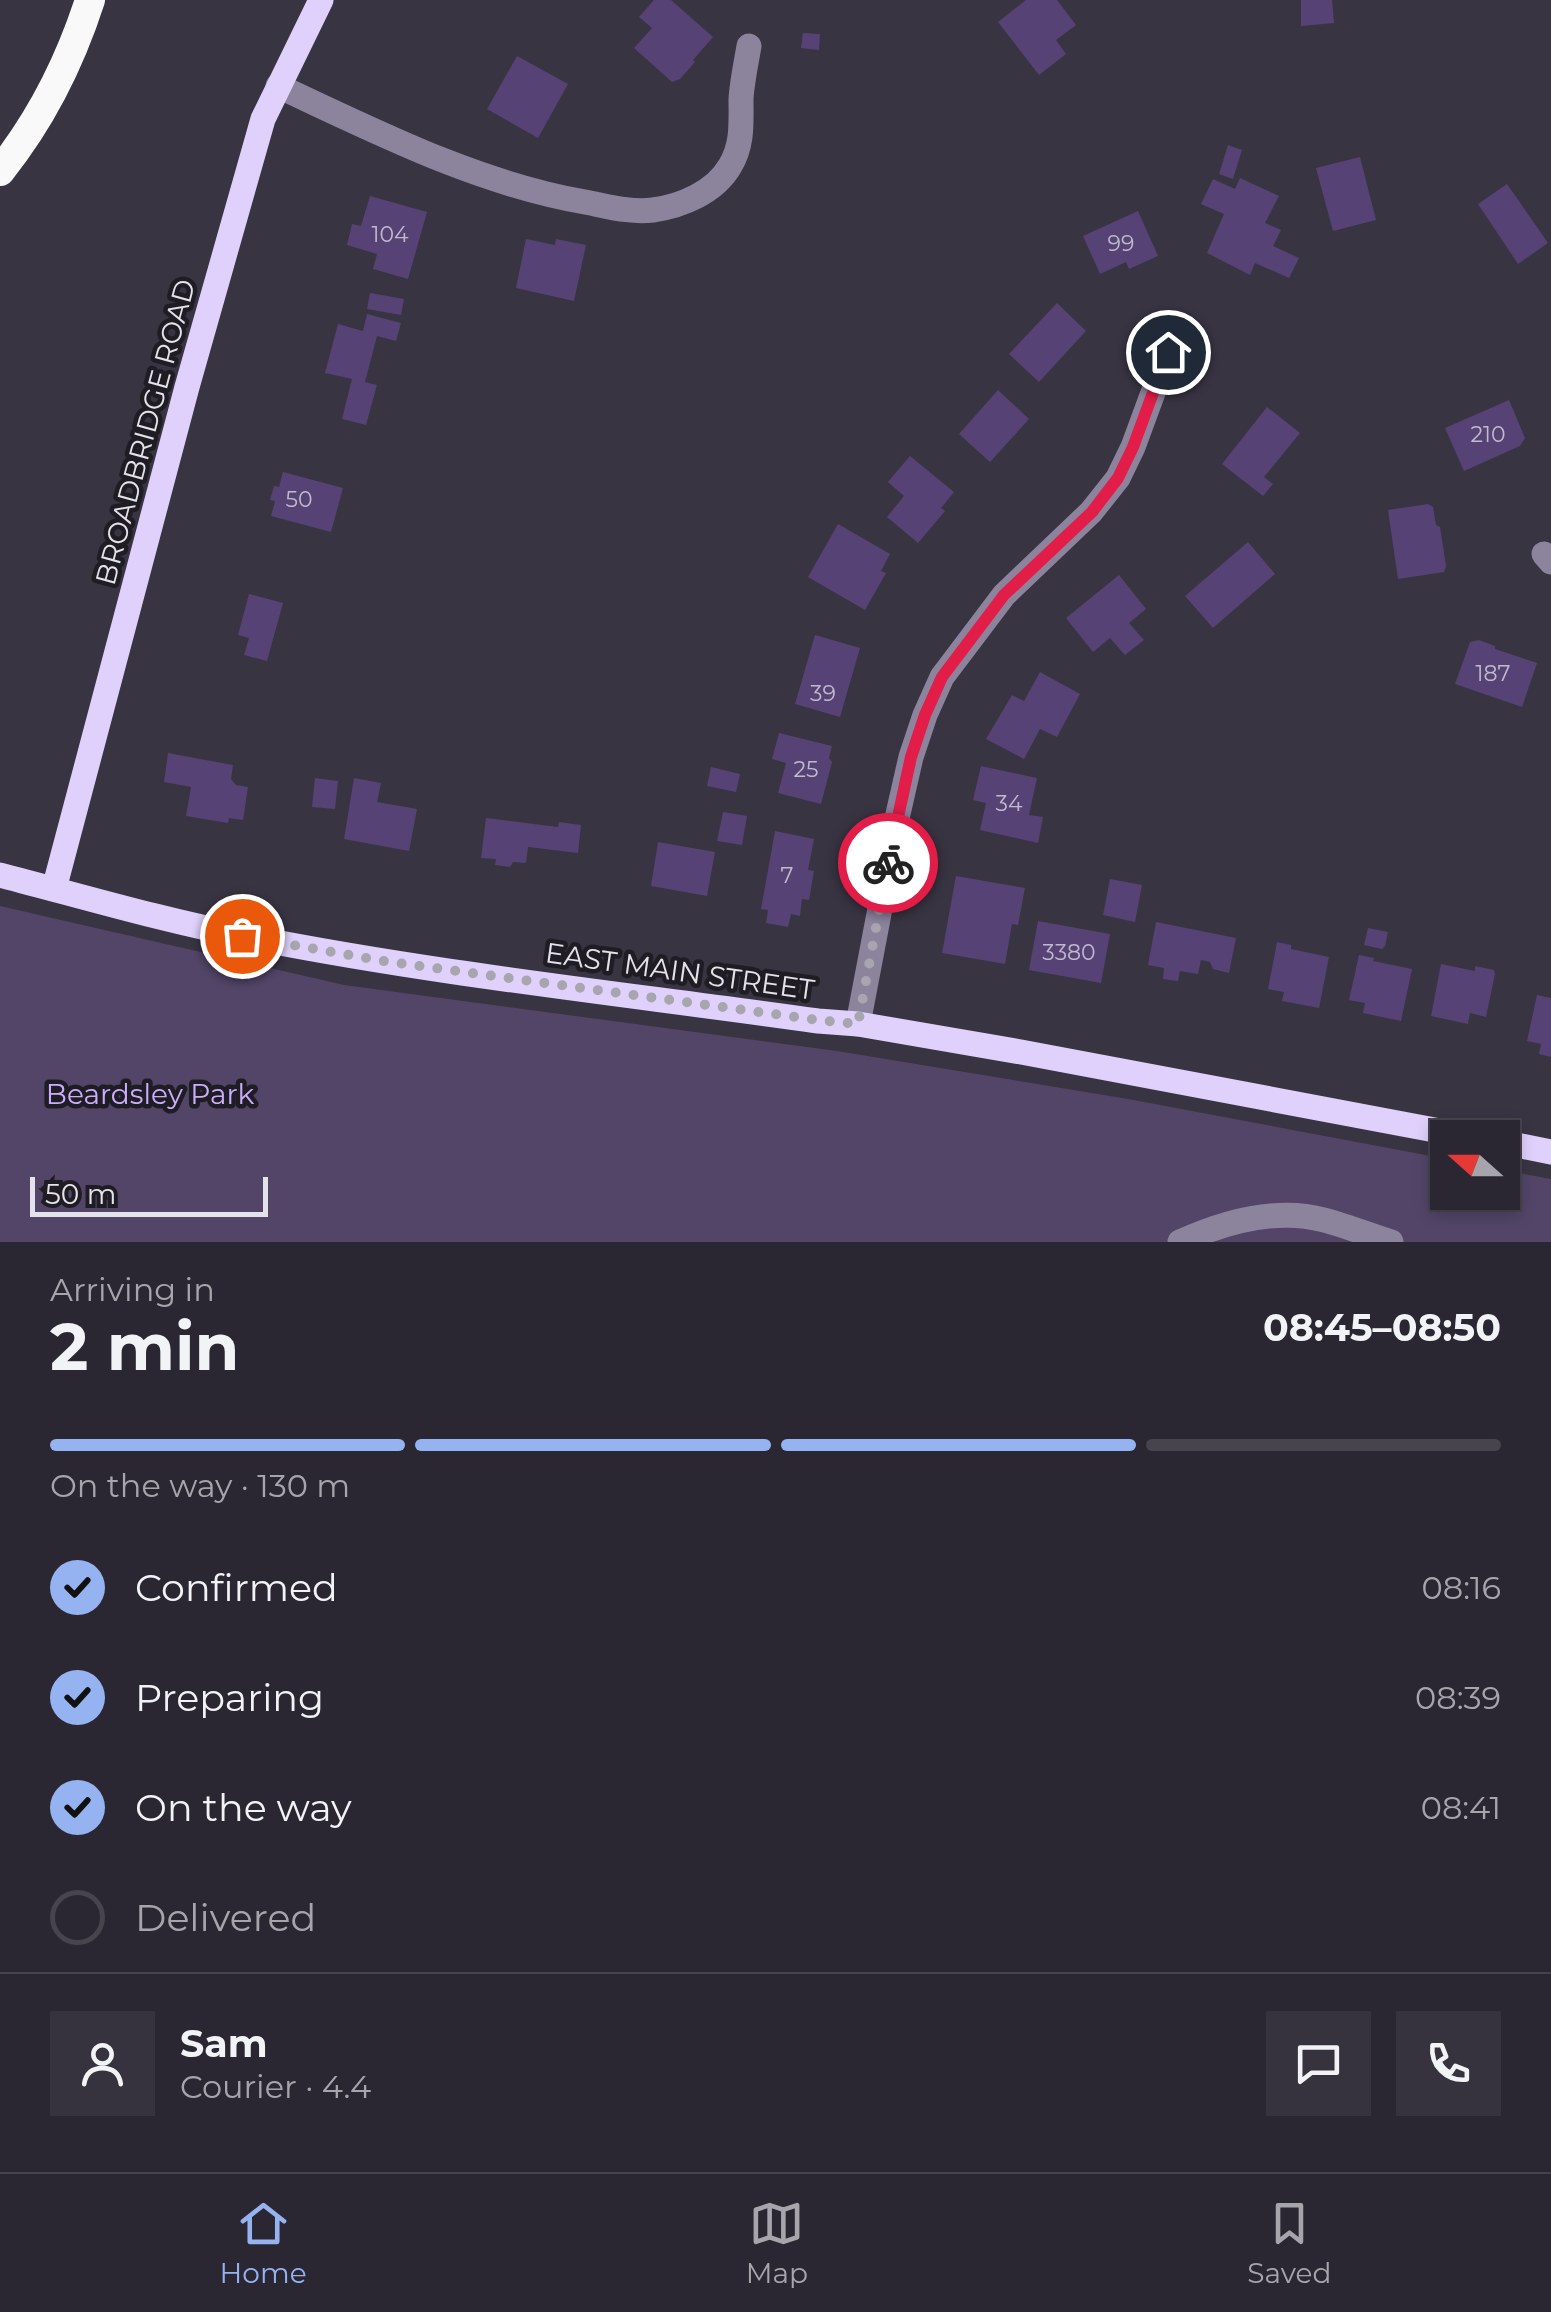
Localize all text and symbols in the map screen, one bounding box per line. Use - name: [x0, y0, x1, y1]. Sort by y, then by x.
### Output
- house number: 104: [371, 221, 409, 248]
- house number: 99: [1108, 230, 1134, 257]
- street label: BROADBRIDGE ROAD: [88, 275, 202, 589]
- pin: [1126, 310, 1211, 395]
- icon: home: [1141, 325, 1196, 380]
- house number: 210: [1470, 421, 1506, 448]
- house number: 50: [285, 486, 313, 513]
- house number: 187: [1476, 660, 1511, 687]
- house number: 39: [810, 680, 836, 707]
- house number: 25: [794, 756, 818, 783]
- house number: 34: [996, 790, 1023, 817]
- courier: [838, 813, 938, 913]
- icon: bike: [861, 836, 916, 891]
- house number: 7: [781, 862, 794, 889]
- pin: [200, 894, 285, 979]
- icon: bag: [215, 909, 270, 964]
- street label: EAST MAIN STREET: [543, 935, 817, 1007]
- house number: 3380: [1042, 939, 1096, 966]
- park label: Beardsley Park: [46, 1077, 254, 1111]
- north arrow: [1430, 1120, 1520, 1210]
- map controls: [1430, 1120, 1520, 1210]
- scale bar: [30, 1172, 268, 1216]
- text: 50 m: [45, 1177, 116, 1211]
- text: Arriving in: [50, 1270, 215, 1309]
- text: 08:45–08:50: [1263, 1304, 1501, 1351]
- text: 2 min: [50, 1307, 239, 1386]
- text: On the way · 130 m: [50, 1466, 350, 1505]
- icon: check: [50, 1560, 105, 1615]
- text: Confirmed: [135, 1564, 338, 1611]
- text: 08:16: [1422, 1568, 1501, 1607]
- icon: check: [50, 1670, 105, 1725]
- text: Preparing: [135, 1674, 324, 1721]
- text: 08:39: [1415, 1678, 1501, 1717]
- icon: check: [50, 1780, 105, 1835]
- text: On the way: [135, 1784, 352, 1831]
- text: 08:41: [1421, 1788, 1501, 1827]
- text: Delivered: [135, 1894, 316, 1941]
- button: person: [50, 2011, 155, 2116]
- button: chat: [1266, 2011, 1371, 2116]
- button: phone: [1396, 2011, 1501, 2116]
- text: Sam: [180, 2020, 268, 2067]
- text: Courier · 4.4: [180, 2067, 371, 2106]
- tab: Home: [220, 2196, 307, 2290]
- tab: Map: [746, 2196, 808, 2290]
- tab: Saved: [1247, 2196, 1331, 2290]

